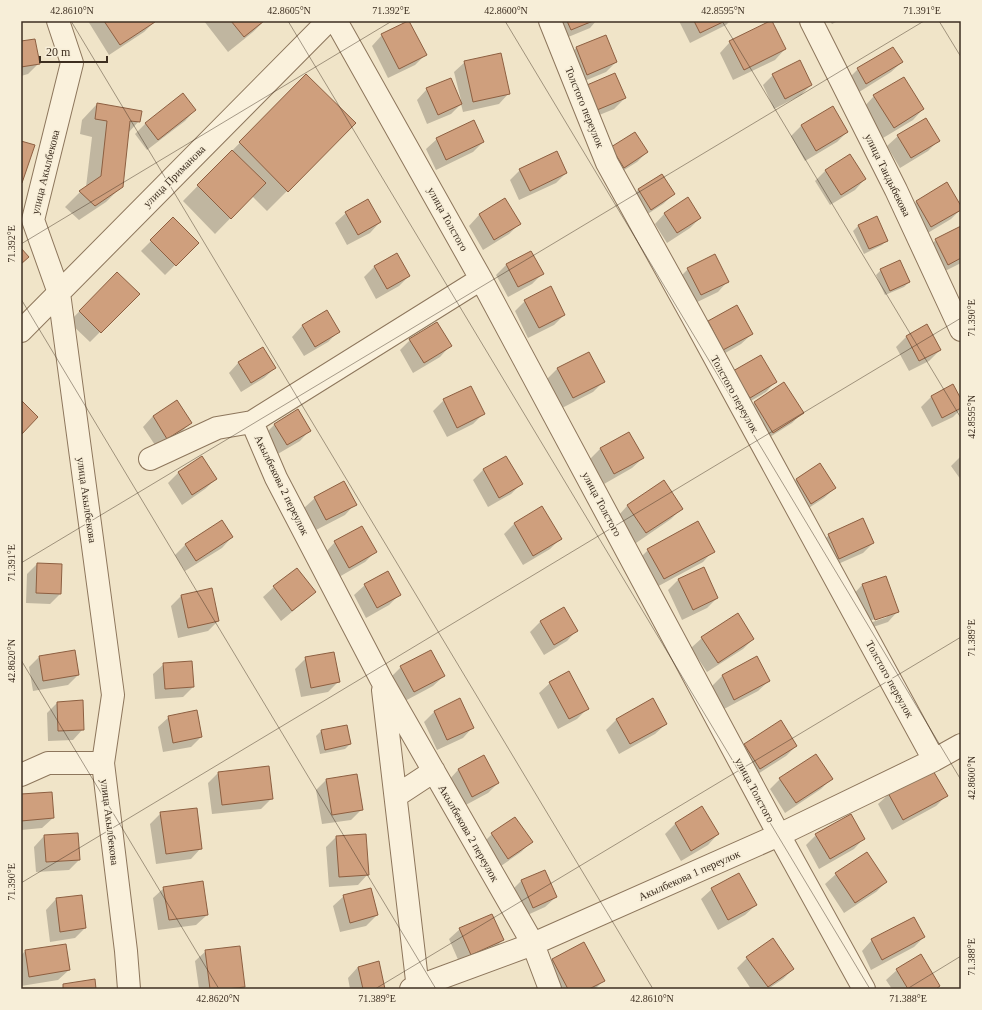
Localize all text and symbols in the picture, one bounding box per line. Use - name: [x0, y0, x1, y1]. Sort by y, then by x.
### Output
- text: 42.8610°N: [50, 5, 94, 16]
- text: 42.8605°N: [267, 5, 311, 16]
- text: 71.392°E: [372, 5, 410, 16]
- text: 42.8600°N: [484, 5, 528, 16]
- text: 42.8595°N: [701, 5, 745, 16]
- text: 71.391°E: [903, 5, 941, 16]
- scale bar: [40, 38, 107, 64]
- text: 20 m: [46, 45, 71, 59]
- street label: Толстого переулок: [563, 65, 607, 150]
- street label: улица Акылбекова: [29, 128, 61, 215]
- street label: улица Тандыбекова: [863, 132, 913, 218]
- street label: улица Приманова: [141, 143, 207, 209]
- street label: улица Толстого: [425, 185, 471, 254]
- text: 71.392°E: [6, 225, 17, 263]
- text: 71.390°E: [966, 299, 977, 337]
- street label: Толстого переулок: [709, 353, 762, 435]
- text: 42.8595°N: [966, 395, 977, 439]
- street label: Акылбекова 2 переулок: [253, 433, 312, 538]
- street label: улица Акылбекова: [75, 456, 99, 544]
- street label: улица Толстого: [580, 470, 624, 539]
- text: 71.391°E: [6, 544, 17, 582]
- text: 71.389°E: [966, 619, 977, 657]
- street label: Толстого переулок: [864, 638, 917, 720]
- text: 42.8620°N: [6, 639, 17, 683]
- street label: улица Толстого: [733, 756, 777, 825]
- text: 42.8600°N: [966, 756, 977, 800]
- street label: улица Акылбекова: [99, 778, 121, 866]
- street label: Акылбекова 2 переулок: [436, 782, 502, 884]
- street label: Акылбекова 1 переулок: [636, 847, 742, 903]
- text: 71.390°E: [6, 863, 17, 901]
- text: 71.388°E: [966, 938, 977, 976]
- text: 42.8620°N: [196, 993, 240, 1004]
- text: 71.389°E: [358, 993, 396, 1004]
- text: 42.8610°N: [630, 993, 674, 1004]
- text: 71.388°E: [889, 993, 927, 1004]

